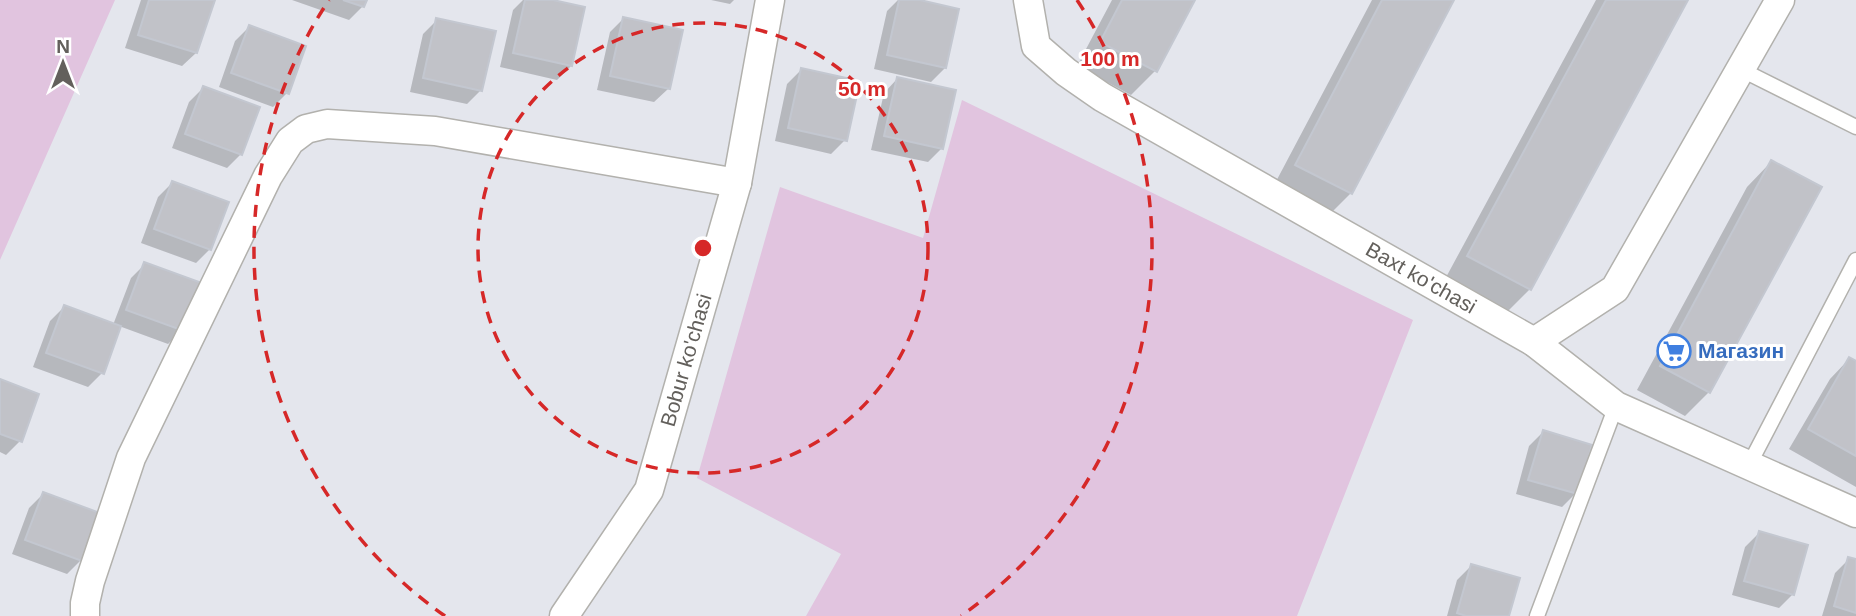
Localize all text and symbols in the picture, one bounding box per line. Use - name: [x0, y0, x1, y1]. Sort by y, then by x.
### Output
- north arrow: [28, 28, 98, 98]
- text: N: [56, 36, 70, 57]
- text: 100 m: [1080, 47, 1140, 70]
- text: 50 m: [838, 77, 886, 100]
- centre of rings: [691, 236, 715, 260]
- street label: Baxt ko'chasi: [1362, 237, 1481, 318]
- street label: Bobur ko'chasi: [656, 291, 716, 429]
- supermarket icon: Магазин: [1655, 332, 1693, 370]
- place label: Магазин: [1698, 339, 1784, 362]

